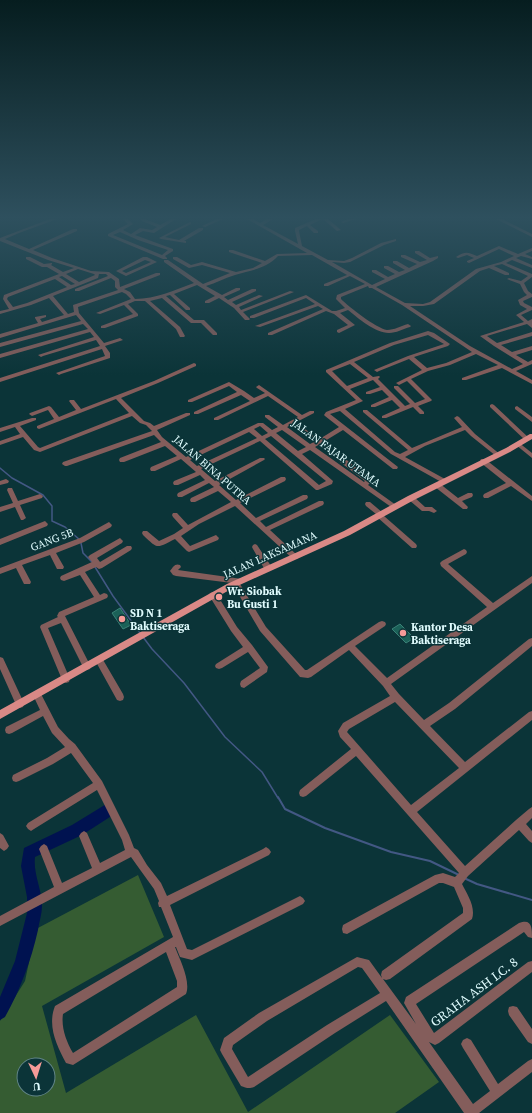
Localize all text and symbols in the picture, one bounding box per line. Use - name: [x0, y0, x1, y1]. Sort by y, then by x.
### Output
- street label: JALAN FAJAR UTAMA: [288, 415, 384, 491]
- street label: JALAN BINA PUTRA: [169, 431, 255, 509]
- street label: GANG 5B: [28, 525, 76, 555]
- street label: JALAN LAKSAMANA: [220, 527, 320, 583]
- place label: Wr. Siobak Bu Gusti 1: [227, 584, 282, 612]
- marker: Wr. Siobak Bu Gusti 1: [214, 592, 224, 602]
- place label: SD N 1 Baktiseraga: [130, 606, 190, 634]
- marker: SD N 1 Baktiseraga: [117, 614, 127, 624]
- place label: Kantor Desa Baktiseraga: [411, 620, 473, 648]
- marker: Kantor Desa Baktiseraga: [398, 628, 408, 638]
- street label: GRAHA ASH LC. 8: [427, 954, 521, 1030]
- north arrow: [16, 1057, 56, 1097]
- text: U: [32, 1079, 41, 1094]

